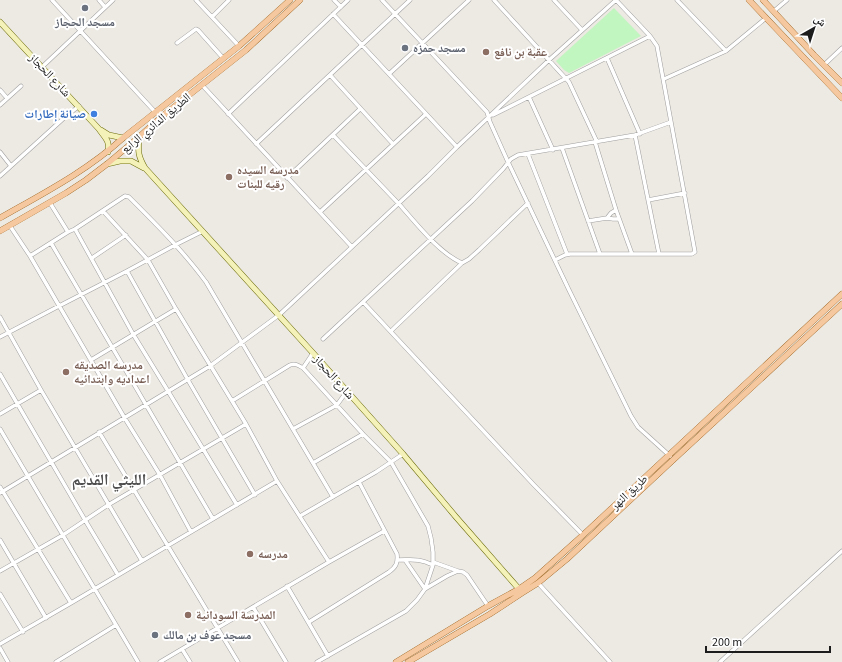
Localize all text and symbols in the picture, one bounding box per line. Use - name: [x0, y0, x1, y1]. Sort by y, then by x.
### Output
- marker: مسجد الحجاز: [80, 3, 90, 13]
- north arrow: [794, 8, 834, 48]
- text: ش: [811, 11, 829, 30]
- place label: مسجد الحجاز: [54, 14, 115, 31]
- place label: مسجد حمزه: [413, 40, 466, 57]
- marker: مسجد حمزه: [400, 43, 410, 53]
- place label: عقبة بن نافع: [494, 44, 547, 61]
- marker: عقبة بن نافع: [481, 47, 491, 57]
- street label: شارع الحجاز: [24, 49, 74, 101]
- street label: الطريق الدائري الرابع: [118, 89, 196, 158]
- place label: صيانة إطارات: [25, 106, 86, 123]
- marker: صيانة إطارات: [89, 109, 99, 119]
- place label: مدرسه السيده رقيه للبنات: [237, 162, 299, 193]
- marker: مدرسه السيده رقيه للبنات: [224, 172, 234, 182]
- street label: شارع الحجاز: [308, 351, 358, 403]
- place label: مدرسه الصديقه اعداديه وابتدائيه: [74, 357, 150, 388]
- marker: مدرسه الصديقه اعداديه وابتدائيه: [61, 367, 71, 377]
- district label: الليثي القديم: [72, 469, 146, 492]
- street label: طريق النهر: [606, 471, 652, 515]
- place label: مدرسه: [258, 546, 288, 563]
- marker: مدرسه: [245, 549, 255, 559]
- place label: المدرسة السودانية: [196, 607, 276, 624]
- marker: المدرسة السودانية: [183, 610, 193, 620]
- place label: مسجد عوف بن مالك: [163, 627, 252, 644]
- scale bar: [706, 628, 830, 654]
- marker: مسجد عوف بن مالك: [150, 630, 160, 640]
- text: 200 m: [712, 634, 742, 651]

